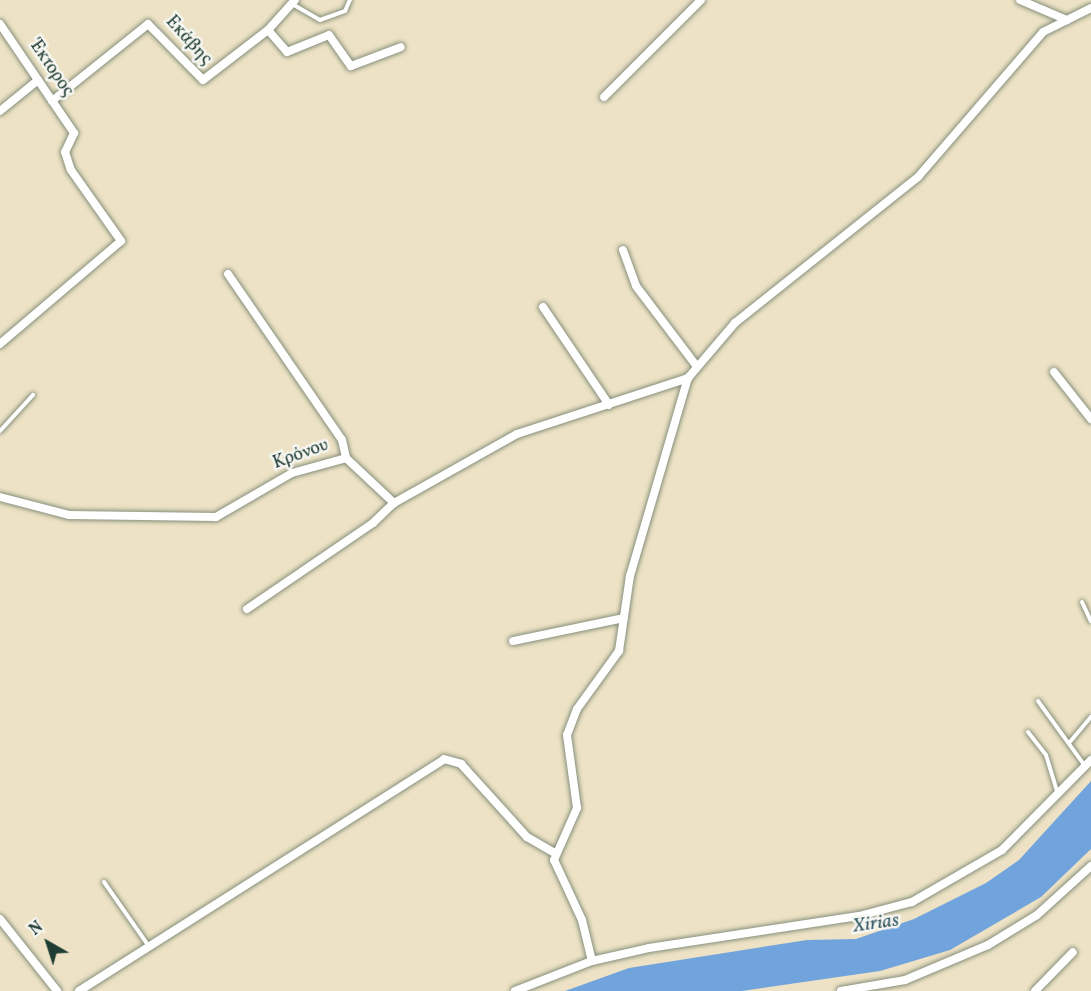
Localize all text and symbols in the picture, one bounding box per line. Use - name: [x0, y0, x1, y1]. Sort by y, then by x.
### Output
- street label: Εκάβης: [160, 12, 216, 70]
- street label: Έκτορος: [24, 37, 78, 101]
- street label: Κρόνου: [270, 435, 332, 475]
- water label: Xirias: [851, 909, 901, 939]
- north arrow: [18, 913, 78, 973]
- text: N: [25, 917, 48, 941]

